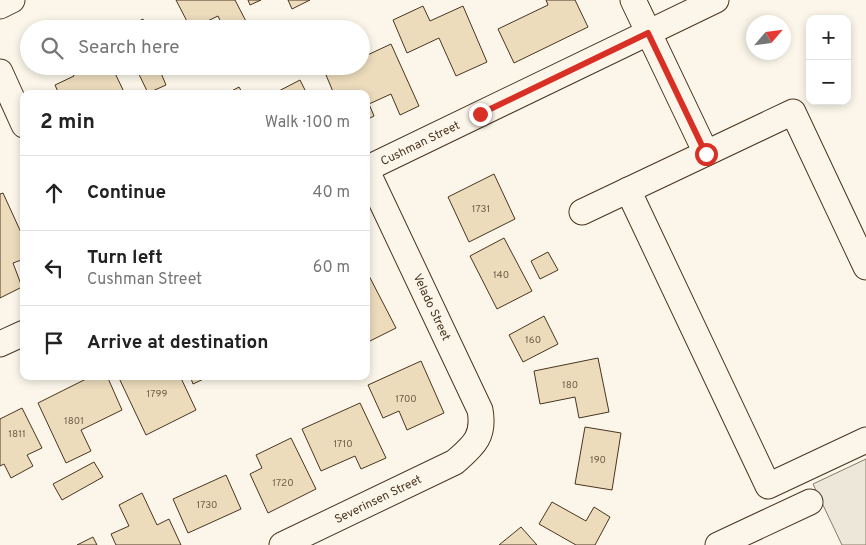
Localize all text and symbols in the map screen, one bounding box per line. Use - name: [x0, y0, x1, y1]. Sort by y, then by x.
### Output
- north arrow: [746, 15, 791, 60]
- map controls: [806, 15, 851, 105]
- button: +: [806, 15, 851, 60]
- search box: [20, 20, 370, 75]
- icon: search: [38, 34, 66, 62]
- text: Search here: [78, 36, 180, 60]
- button: −: [806, 60, 851, 105]
- route end: [469, 103, 492, 126]
- text: 2 min: [40, 109, 95, 136]
- text: Walk · 100 m: [265, 113, 350, 133]
- street label: Cushman Street: [378, 118, 463, 170]
- route start: [695, 143, 718, 166]
- icon: ahead: [40, 179, 68, 207]
- text: Continue: [87, 181, 166, 205]
- text: 40 m: [312, 183, 350, 203]
- house number: 1731: [472, 203, 490, 216]
- text: Turn left: [87, 246, 163, 270]
- icon: left: [40, 254, 68, 282]
- text: 60 m: [313, 258, 350, 278]
- house number: 140: [493, 269, 509, 282]
- text: Cushman Street: [87, 270, 202, 290]
- street label: Velado Street: [409, 271, 454, 343]
- icon: arrive: [40, 329, 68, 357]
- text: Arrive at destination: [87, 331, 268, 355]
- house number: 160: [525, 334, 541, 347]
- house number: 180: [562, 379, 578, 392]
- house number: 1799: [147, 388, 167, 401]
- house number: 1700: [395, 393, 417, 406]
- house number: 1801: [64, 415, 84, 428]
- house number: 1811: [8, 428, 26, 441]
- house number: 1710: [333, 438, 353, 451]
- house number: 190: [590, 454, 606, 467]
- street label: Severinsen Street: [332, 472, 425, 528]
- house number: 1720: [272, 477, 294, 490]
- house number: 1730: [196, 499, 218, 512]

